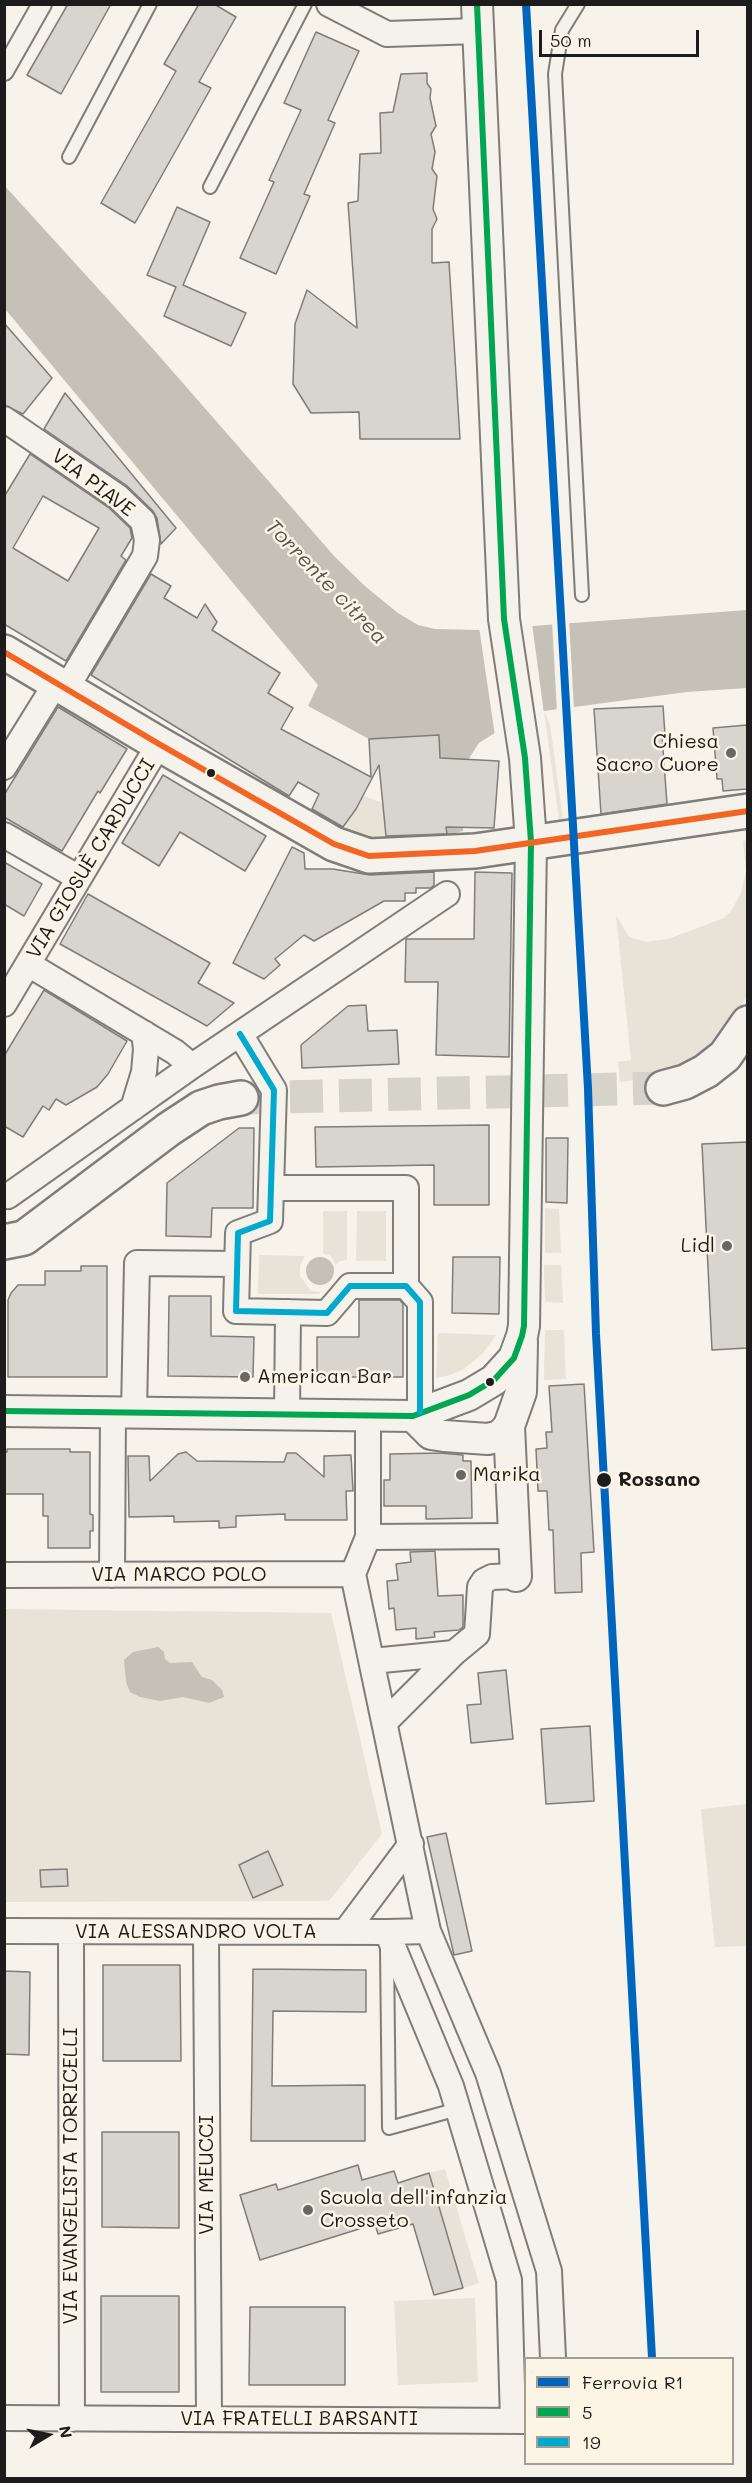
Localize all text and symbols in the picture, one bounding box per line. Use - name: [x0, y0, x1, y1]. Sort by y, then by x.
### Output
- scale bar: [542, 18, 702, 56]
- text: 50 m: [550, 28, 592, 52]
- street label: VIA PIAVE: [47, 444, 139, 522]
- water label: Torrente citrea: [260, 514, 392, 650]
- place label: Chiesa Sacro Cuore: [596, 730, 719, 777]
- marker: Chiesa Sacro Cuore: [724, 746, 738, 760]
- street label: VIA GIOSUÈ CARDUCCI: [22, 755, 160, 963]
- unlabelled marker: [205, 767, 217, 779]
- place label: Lidl: [681, 1234, 715, 1258]
- marker: Lidl: [720, 1239, 734, 1253]
- place label: American Bar: [257, 1365, 392, 1389]
- marker: American Bar: [238, 1370, 252, 1384]
- unlabelled marker: [484, 1376, 496, 1388]
- place label: Marika: [473, 1463, 541, 1487]
- marker: Marika: [454, 1468, 468, 1482]
- place label: Rossano: [618, 1468, 700, 1492]
- marker: Rossano: [595, 1471, 613, 1489]
- street label: VIA MARCO POLO: [91, 1563, 267, 1587]
- street label: VIA ALESSANDRO VOLTA: [75, 1920, 317, 1944]
- street label: VIA EVANGELISTA TORRICELLI: [59, 2028, 83, 2324]
- street label: VIA MEUCCI: [195, 2115, 219, 2235]
- place label: Scuola dell'infanzia Crosseto: [320, 2186, 507, 2233]
- marker: Scuola dell'infanzia Crosseto: [301, 2203, 315, 2217]
- legend: [524, 2357, 734, 2465]
- text: Ferrovia R1: [582, 2370, 684, 2394]
- text: 5: [582, 2400, 593, 2424]
- north arrow: [18, 2405, 78, 2465]
- street label: VIA FRATELLI BARSANTI: [180, 2407, 418, 2431]
- text: N: [55, 2424, 78, 2440]
- text: 19: [582, 2430, 601, 2454]

